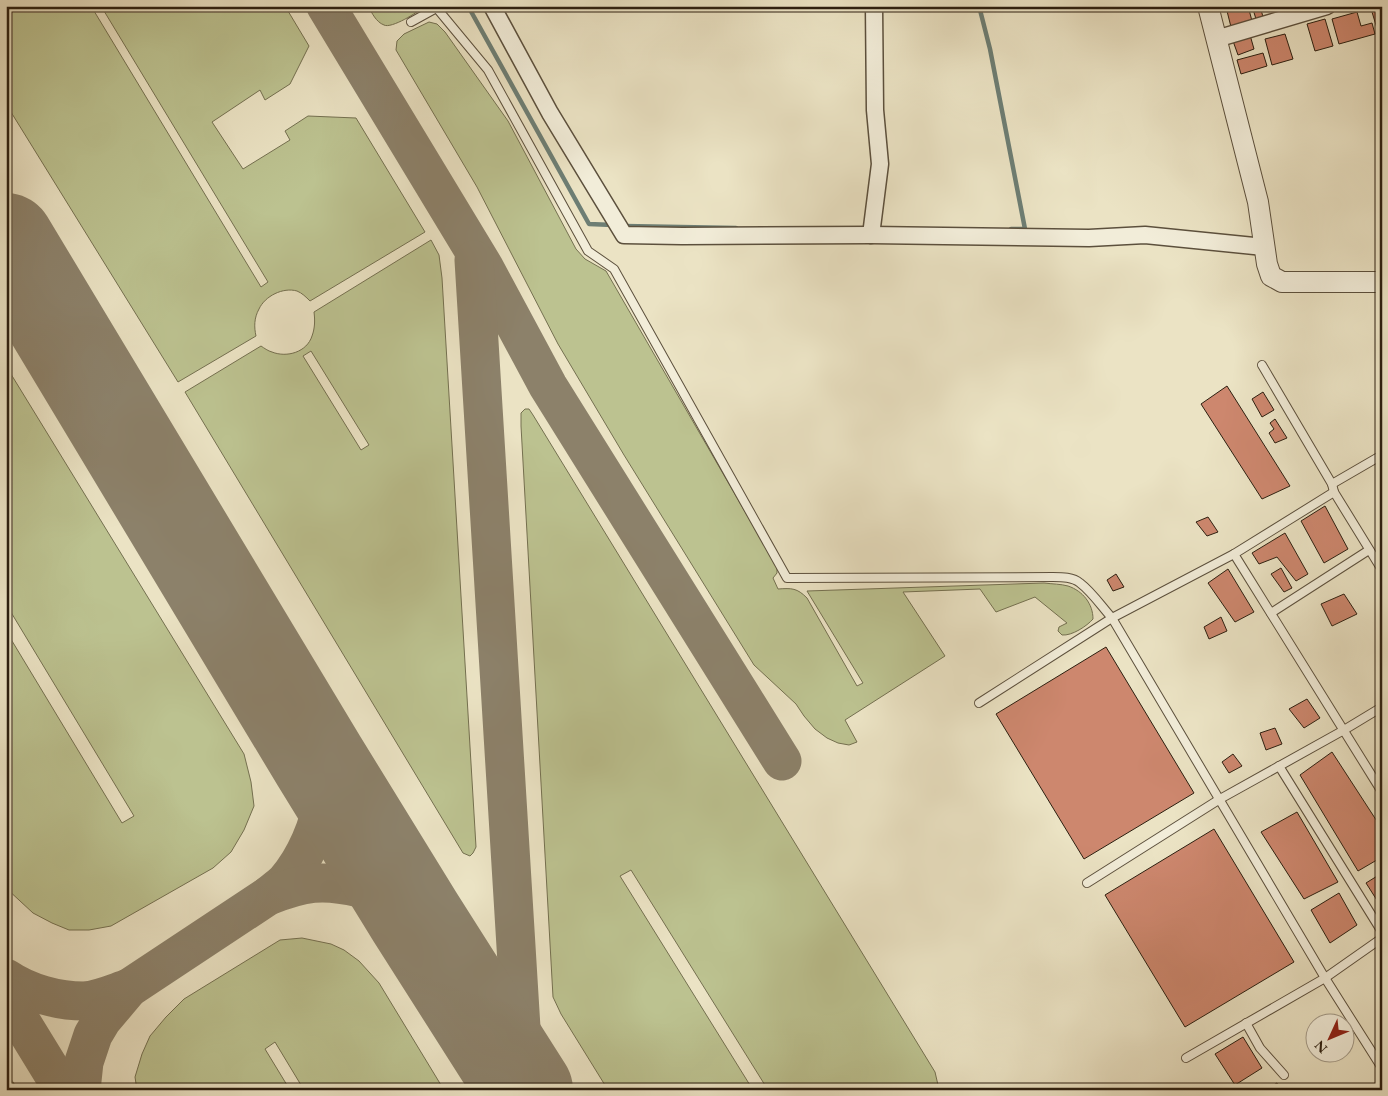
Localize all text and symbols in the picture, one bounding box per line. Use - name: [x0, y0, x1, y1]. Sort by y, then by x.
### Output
- north arrow: [1306, 1014, 1356, 1064]
- text: N: [1310, 1036, 1331, 1057]

